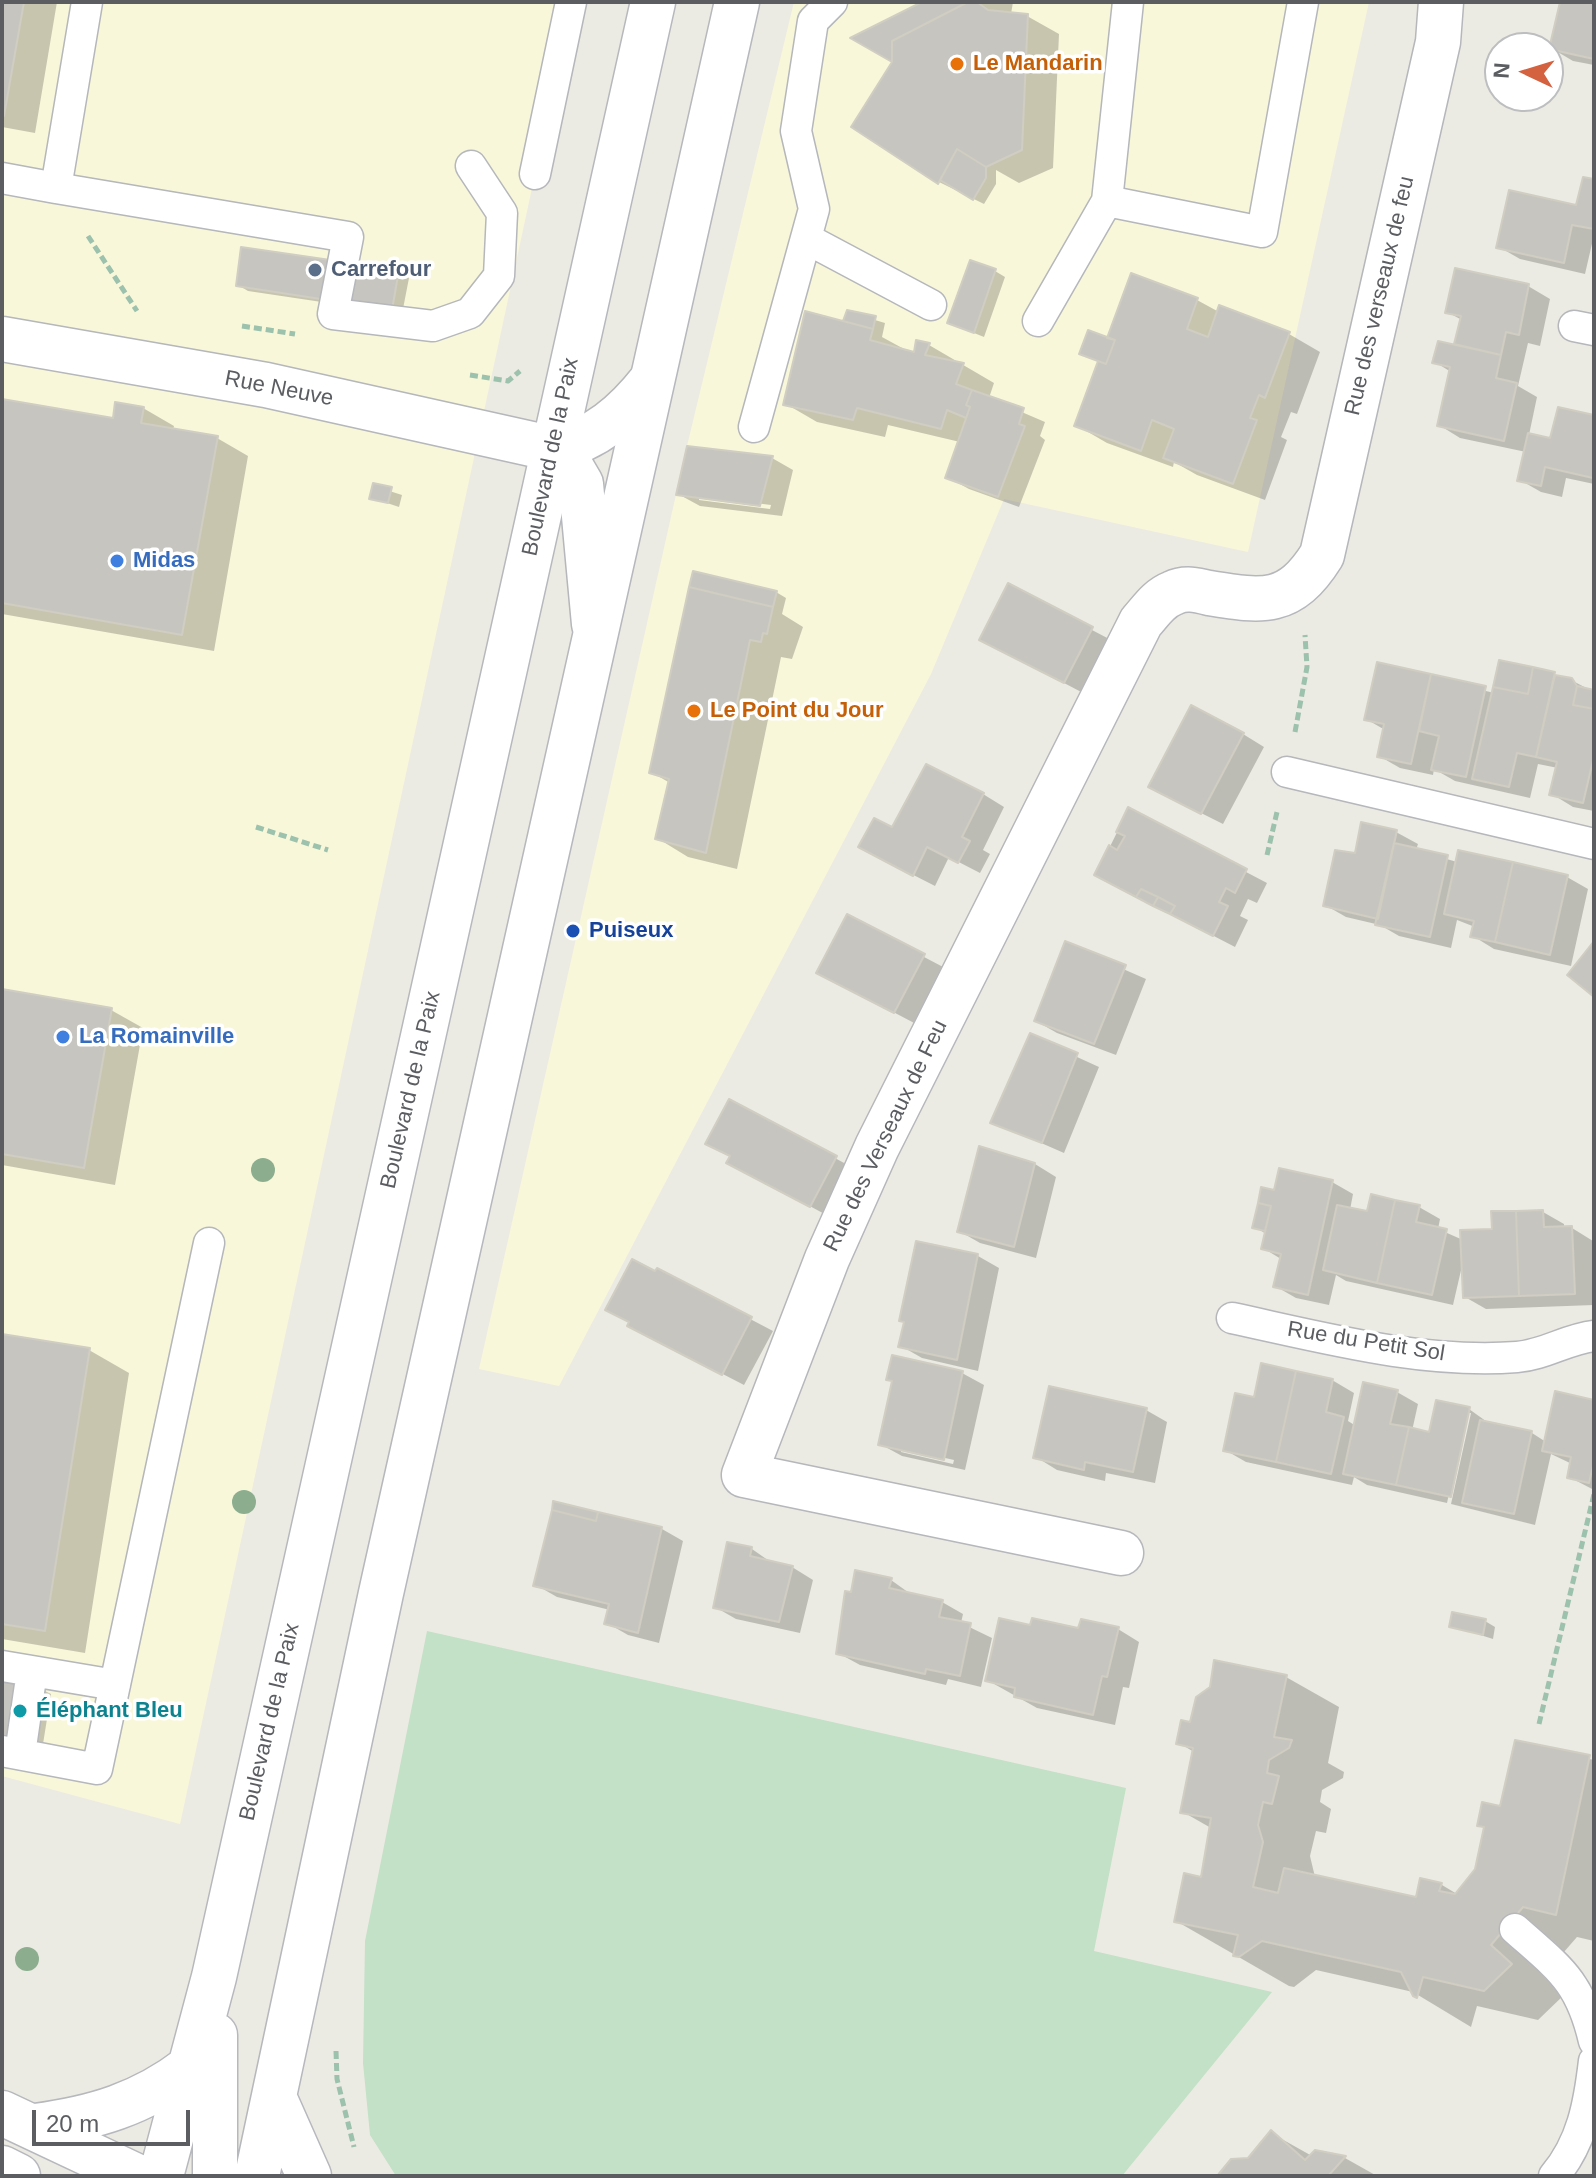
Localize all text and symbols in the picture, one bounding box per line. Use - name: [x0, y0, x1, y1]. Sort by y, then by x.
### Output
- north arrow: [1484, 32, 1564, 112]
- place label: Le Mandarin: [973, 51, 1103, 77]
- marker: Le Mandarin: [948, 55, 966, 73]
- text: N: [1489, 62, 1515, 79]
- street label: Rue des verseaux de feu: [1340, 174, 1420, 418]
- place label: Carrefour: [331, 257, 431, 283]
- marker: Carrefour: [306, 261, 324, 279]
- street label: Boulevard de la Paix: [517, 356, 585, 558]
- street label: Rue Neuve: [222, 366, 336, 412]
- place label: Midas: [133, 548, 195, 574]
- marker: Midas: [108, 552, 126, 570]
- place label: Le Point du Jour: [710, 698, 884, 724]
- marker: Le Point du Jour: [685, 702, 703, 720]
- place label: Puiseux: [589, 918, 673, 944]
- marker: Puiseux: [564, 922, 582, 940]
- street label: Boulevard de la Paix: [375, 989, 447, 1191]
- street label: Rue des Verseaux de Feu: [818, 1016, 954, 1256]
- place label: La Romainville: [79, 1024, 234, 1050]
- marker: La Romainville: [54, 1028, 72, 1046]
- street label: Rue du Petit Sol: [1285, 1317, 1447, 1367]
- street label: Boulevard de la Paix: [234, 1621, 306, 1823]
- place label: Éléphant Bleu: [36, 1698, 183, 1724]
- marker: Éléphant Bleu: [11, 1702, 29, 1720]
- scale bar: [36, 2094, 194, 2144]
- text: 20 m: [46, 2110, 99, 2137]

